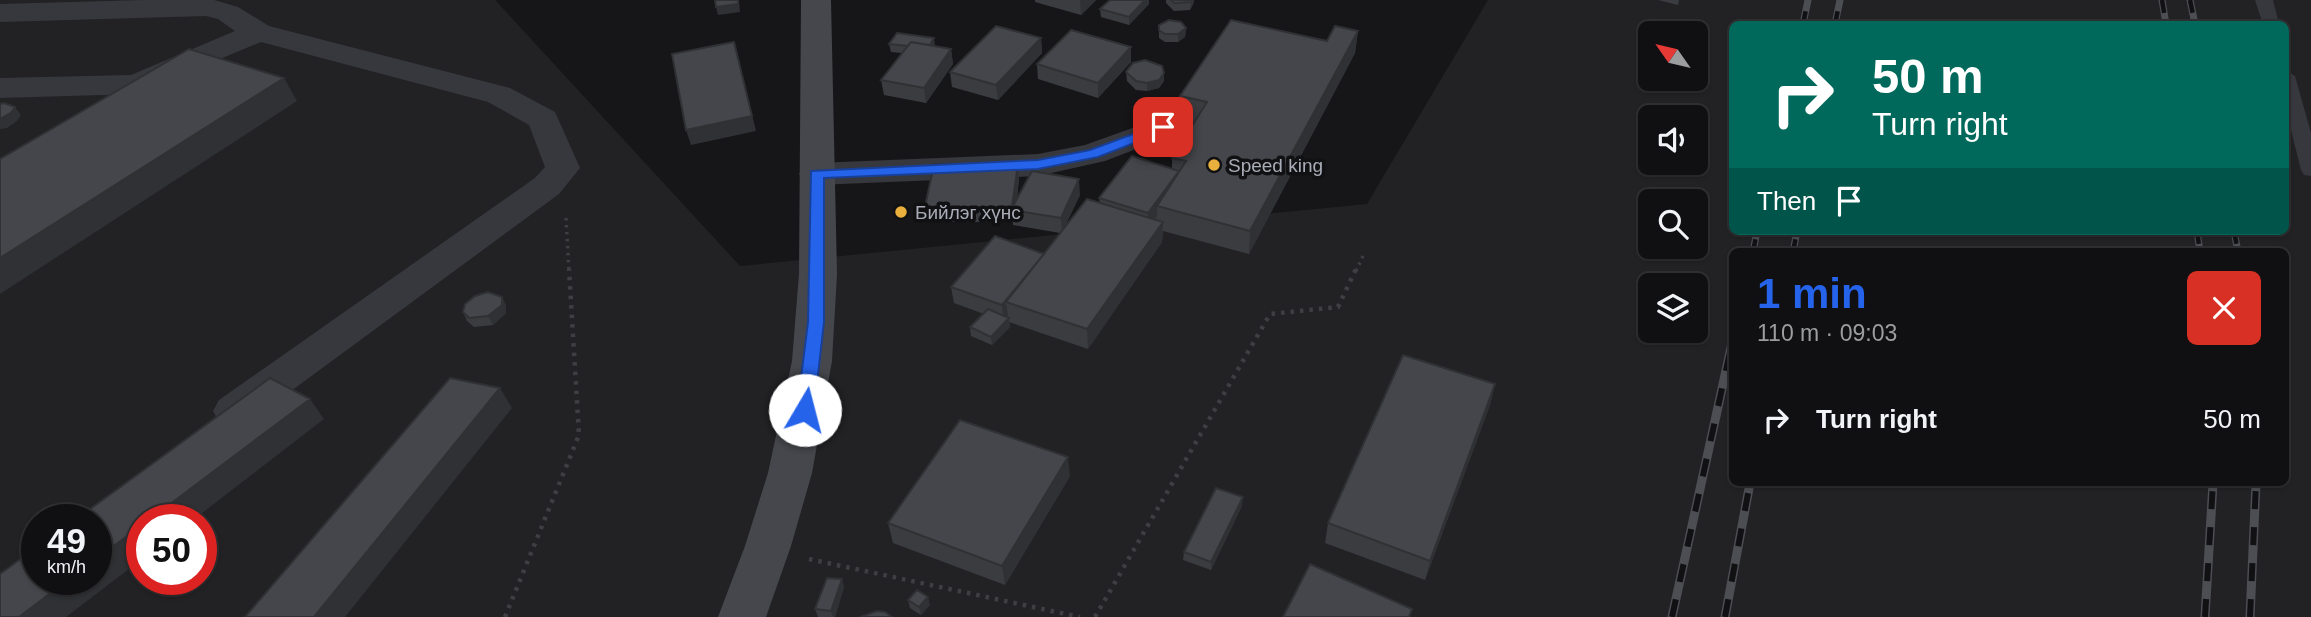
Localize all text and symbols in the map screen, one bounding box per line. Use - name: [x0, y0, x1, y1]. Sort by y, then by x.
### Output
- north arrow: [1638, 21, 1708, 91]
- map controls: [1638, 21, 1708, 343]
- icon: right: [1757, 49, 1848, 140]
- text: 50 m: [1872, 49, 1984, 103]
- pin: [1133, 97, 1193, 157]
- button: sound: [1638, 105, 1708, 175]
- text: Turn right: [1872, 106, 2008, 142]
- icon: arrive: [1144, 108, 1182, 146]
- place label: Speed king: [1228, 155, 1323, 176]
- marker: Speed king: [1206, 157, 1222, 173]
- icon: arrive: [1830, 182, 1868, 220]
- text: Then: [1757, 186, 1816, 216]
- button: search: [1638, 189, 1708, 259]
- place label: Бийлэг хүнс: [915, 202, 1021, 223]
- marker: Бийлэг хүнс: [893, 204, 909, 220]
- text: 1 min: [1757, 270, 1867, 317]
- button: close: [2187, 271, 2261, 345]
- button: layers: [1638, 273, 1708, 343]
- text: 110 m · 09:03: [1757, 320, 1897, 346]
- position arrow: [768, 373, 842, 447]
- icon: right: [1757, 401, 1795, 439]
- text: Turn right: [1816, 404, 1937, 434]
- text: 50 m: [2203, 404, 2261, 434]
- speed limit sign: 50: [126, 504, 217, 595]
- text: 49: [47, 521, 86, 560]
- text: km/h: [47, 557, 86, 577]

